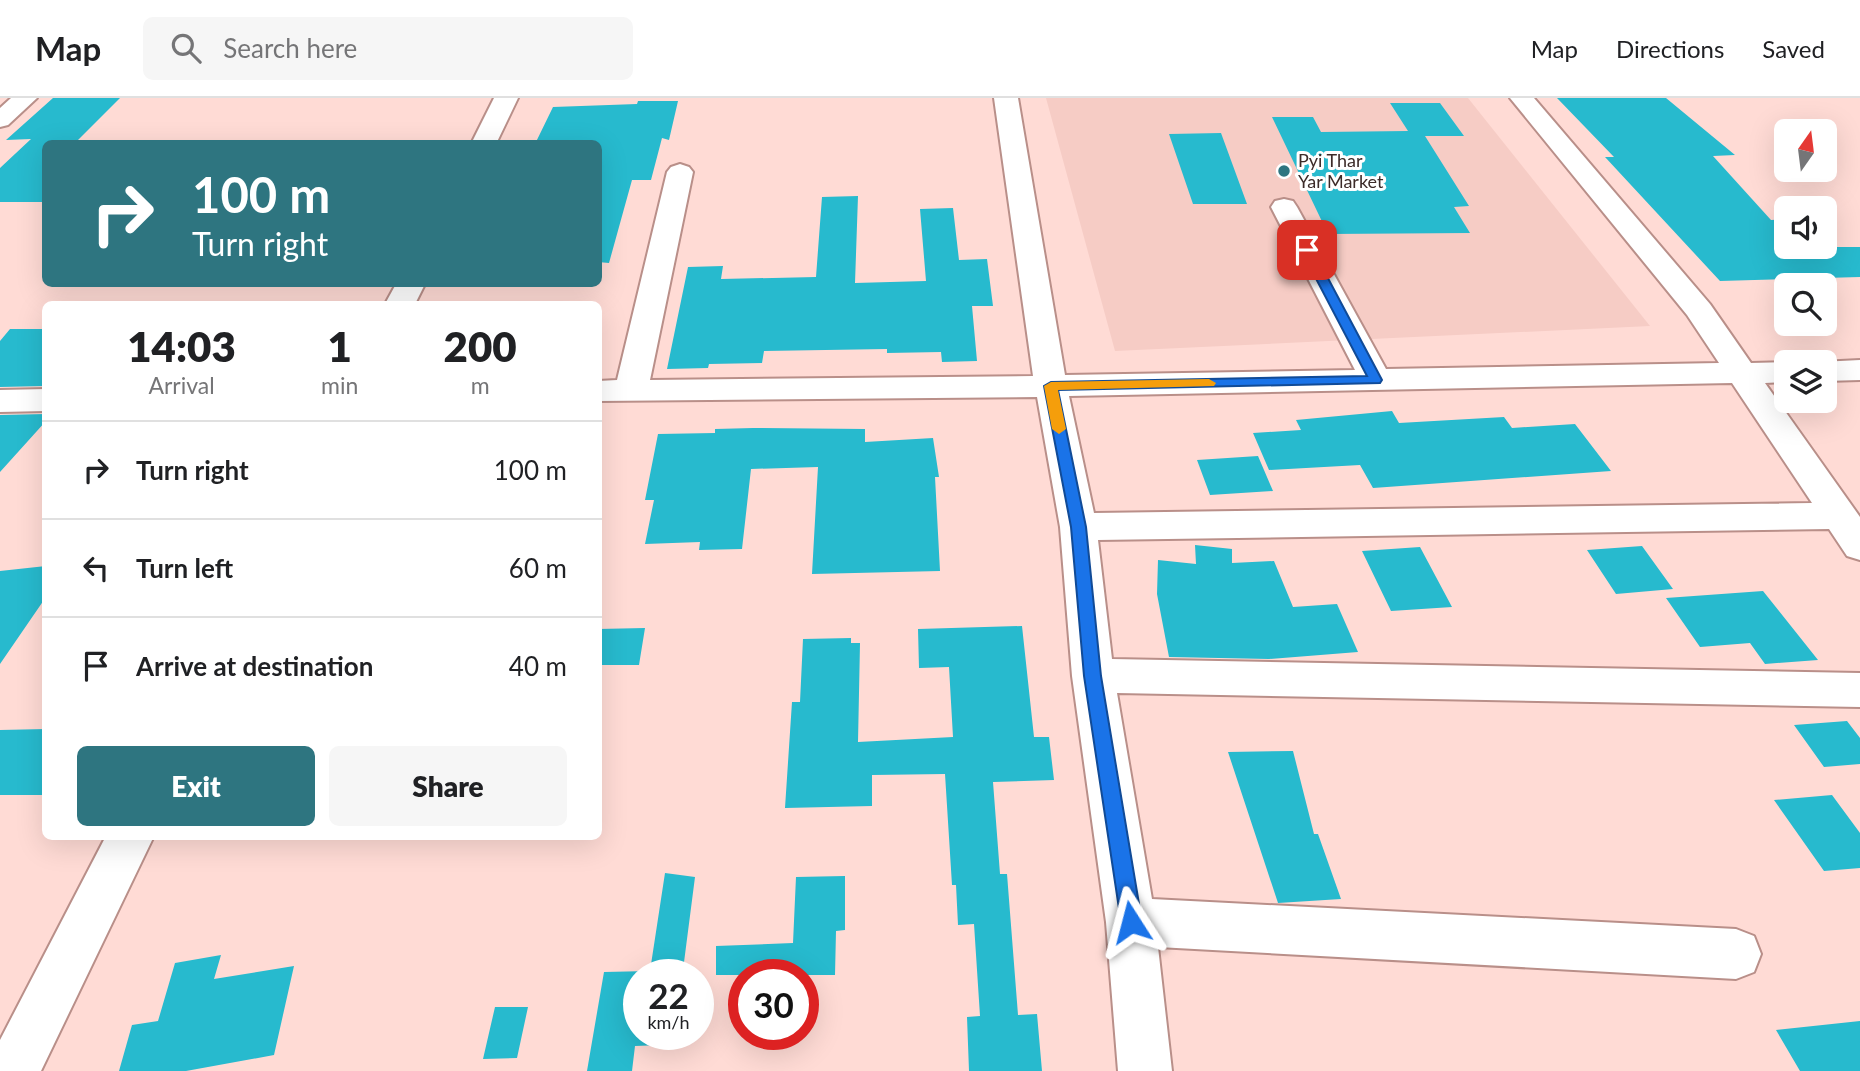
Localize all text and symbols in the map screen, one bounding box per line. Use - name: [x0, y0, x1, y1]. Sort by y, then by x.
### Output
- search box: [143, 17, 633, 80]
- text: Map: [35, 28, 101, 68]
- icon: search: [167, 29, 205, 67]
- text: Search here: [223, 32, 357, 64]
- text: Map: [1531, 34, 1578, 63]
- text: Directions: [1616, 34, 1724, 63]
- text: Saved: [1762, 34, 1825, 63]
- north arrow: [1774, 119, 1838, 182]
- map controls: [1774, 119, 1837, 413]
- place label: Pyi Thar Yar Market: [1298, 149, 1384, 192]
- marker: Pyi Thar Yar Market: [1276, 163, 1292, 179]
- text: 100 m: [192, 165, 330, 223]
- icon: right: [77, 168, 168, 259]
- button: sound: [1774, 196, 1837, 259]
- pin: [1277, 220, 1337, 280]
- text: Turn right: [192, 224, 328, 263]
- icon: arrive: [1288, 231, 1326, 269]
- button: search: [1774, 273, 1837, 336]
- text: 14:03: [127, 321, 236, 371]
- text: 1: [328, 321, 352, 371]
- text: 200: [444, 321, 517, 371]
- button: layers: [1774, 350, 1837, 413]
- text: Arrival: [148, 371, 215, 399]
- text: min: [321, 371, 358, 399]
- text: m: [471, 371, 490, 399]
- icon: right: [77, 451, 115, 489]
- text: Turn right: [136, 454, 249, 486]
- text: 100 m: [494, 454, 567, 486]
- icon: left: [77, 549, 115, 587]
- text: Turn left: [136, 552, 233, 584]
- text: 60 m: [509, 552, 567, 584]
- icon: arrive: [77, 647, 115, 685]
- text: Arrive at destination: [136, 650, 373, 682]
- text: 40 m: [509, 650, 567, 682]
- button: Exit: [77, 746, 315, 826]
- button: Share: [329, 746, 567, 826]
- position arrow: [1094, 885, 1168, 959]
- speed limit sign: 30: [728, 959, 819, 1050]
- text: 22: [648, 974, 689, 1016]
- text: km/h: [647, 1011, 690, 1033]

